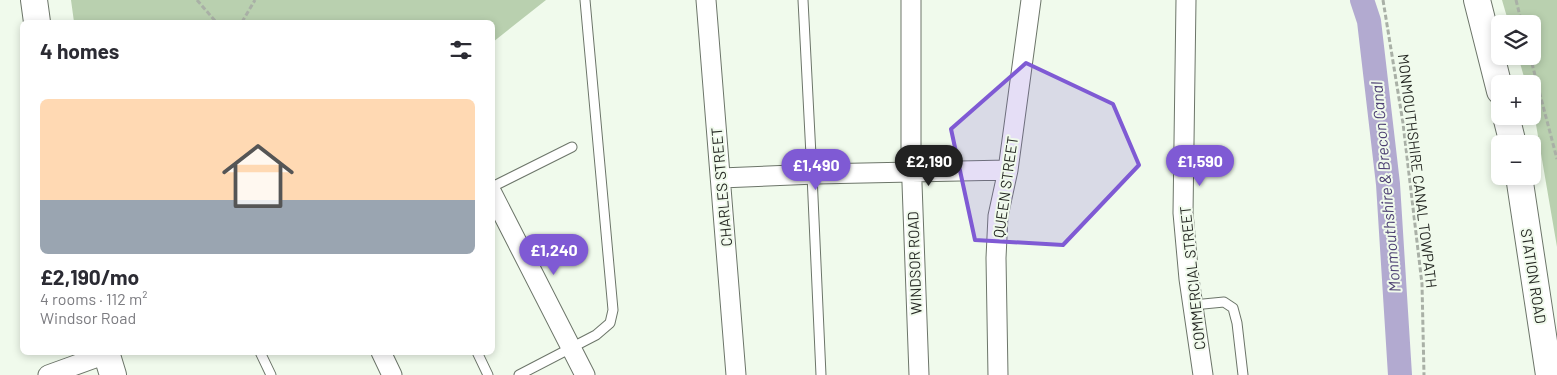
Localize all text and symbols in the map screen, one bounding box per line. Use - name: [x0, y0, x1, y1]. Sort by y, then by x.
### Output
- map controls: [1491, 15, 1541, 185]
- button: layers: [1491, 15, 1541, 65]
- icon: filters: [447, 36, 475, 64]
- text: 4 homes: [40, 38, 119, 63]
- street label: MONMOUTHSHIRE CANAL TOWPATH: [1395, 53, 1441, 289]
- button: +: [1491, 75, 1541, 125]
- water label: Monmouthshire & Brecon Canal: [1366, 81, 1404, 293]
- street label: CHARLES STREET: [707, 127, 735, 247]
- icon: home: [213, 131, 303, 221]
- street label: QUEEN STREET: [989, 135, 1021, 239]
- button: −: [1491, 135, 1541, 185]
- pin: £2,190: [888, 144, 970, 187]
- pin: £1,590: [1159, 144, 1241, 187]
- pin: £1,490: [775, 148, 857, 191]
- text: £2,190: [906, 151, 952, 170]
- text: £1,590: [1177, 151, 1223, 170]
- text: £1,490: [792, 155, 840, 174]
- street label: COMMERCIAL STREET: [1175, 205, 1209, 351]
- street label: WINDSOR ROAD: [903, 211, 925, 315]
- street label: STATION ROAD: [1518, 227, 1550, 325]
- pin: £1,240: [513, 234, 595, 276]
- text: £1,240: [530, 240, 578, 259]
- text: £2,190/mo: [40, 264, 139, 289]
- text: 4 rooms · 112 m²: [40, 289, 147, 308]
- text: Windsor Road: [40, 308, 136, 327]

